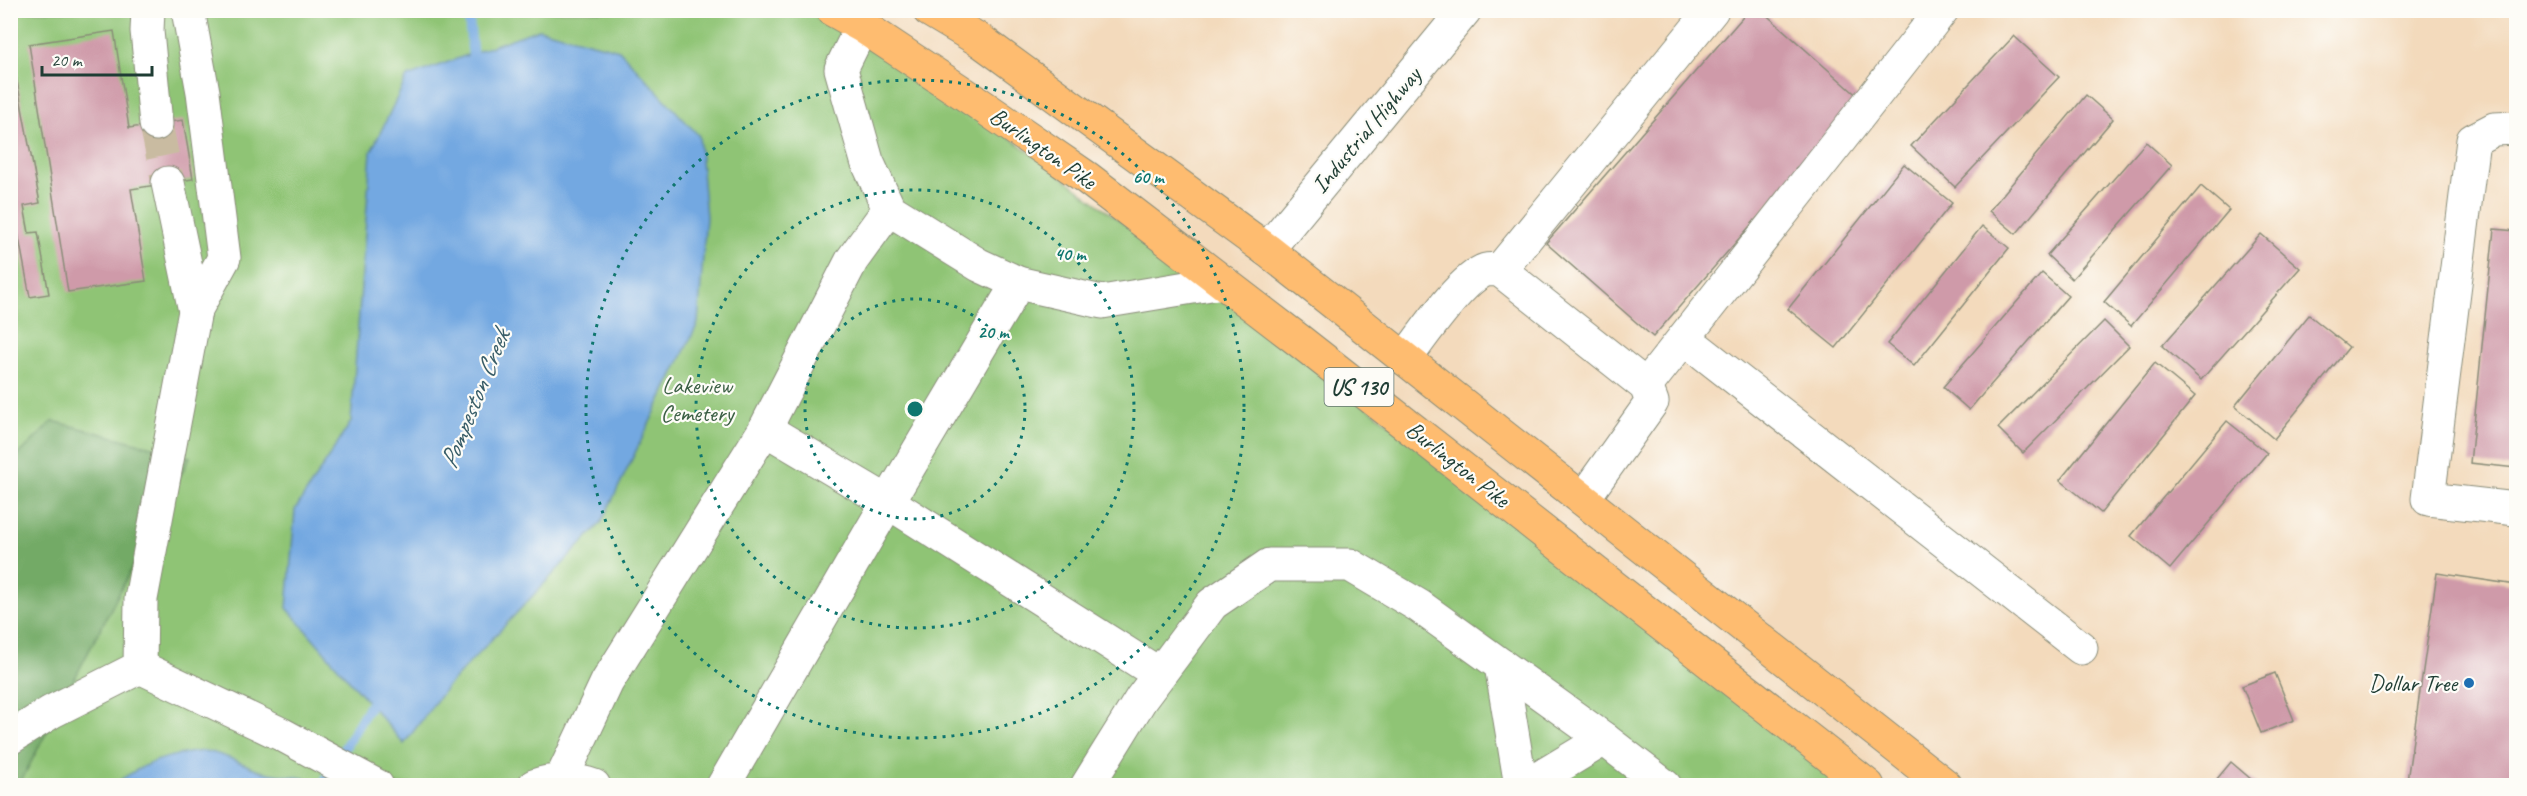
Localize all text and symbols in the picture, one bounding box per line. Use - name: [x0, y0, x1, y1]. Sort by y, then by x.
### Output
- scale bar: [42, 39, 152, 77]
- text: 20 m: [51, 49, 84, 71]
- street label: Industrial Highway: [1305, 59, 1429, 199]
- street label: Burlington Pike: [984, 100, 1104, 197]
- text: 60 m: [1132, 166, 1165, 188]
- text: 40 m: [1055, 243, 1087, 265]
- water label: Pompeston Creek: [432, 321, 519, 473]
- text: 20 m: [978, 321, 1010, 343]
- road number: US 130: [1324, 368, 1394, 406]
- park label: Lakeview Cemetery: [661, 370, 735, 428]
- centre of rings: [905, 399, 925, 419]
- street label: Burlington Pike: [1400, 414, 1518, 515]
- place label: Dollar Tree: [2369, 668, 2459, 698]
- marker: Dollar Tree: [2462, 676, 2476, 690]

